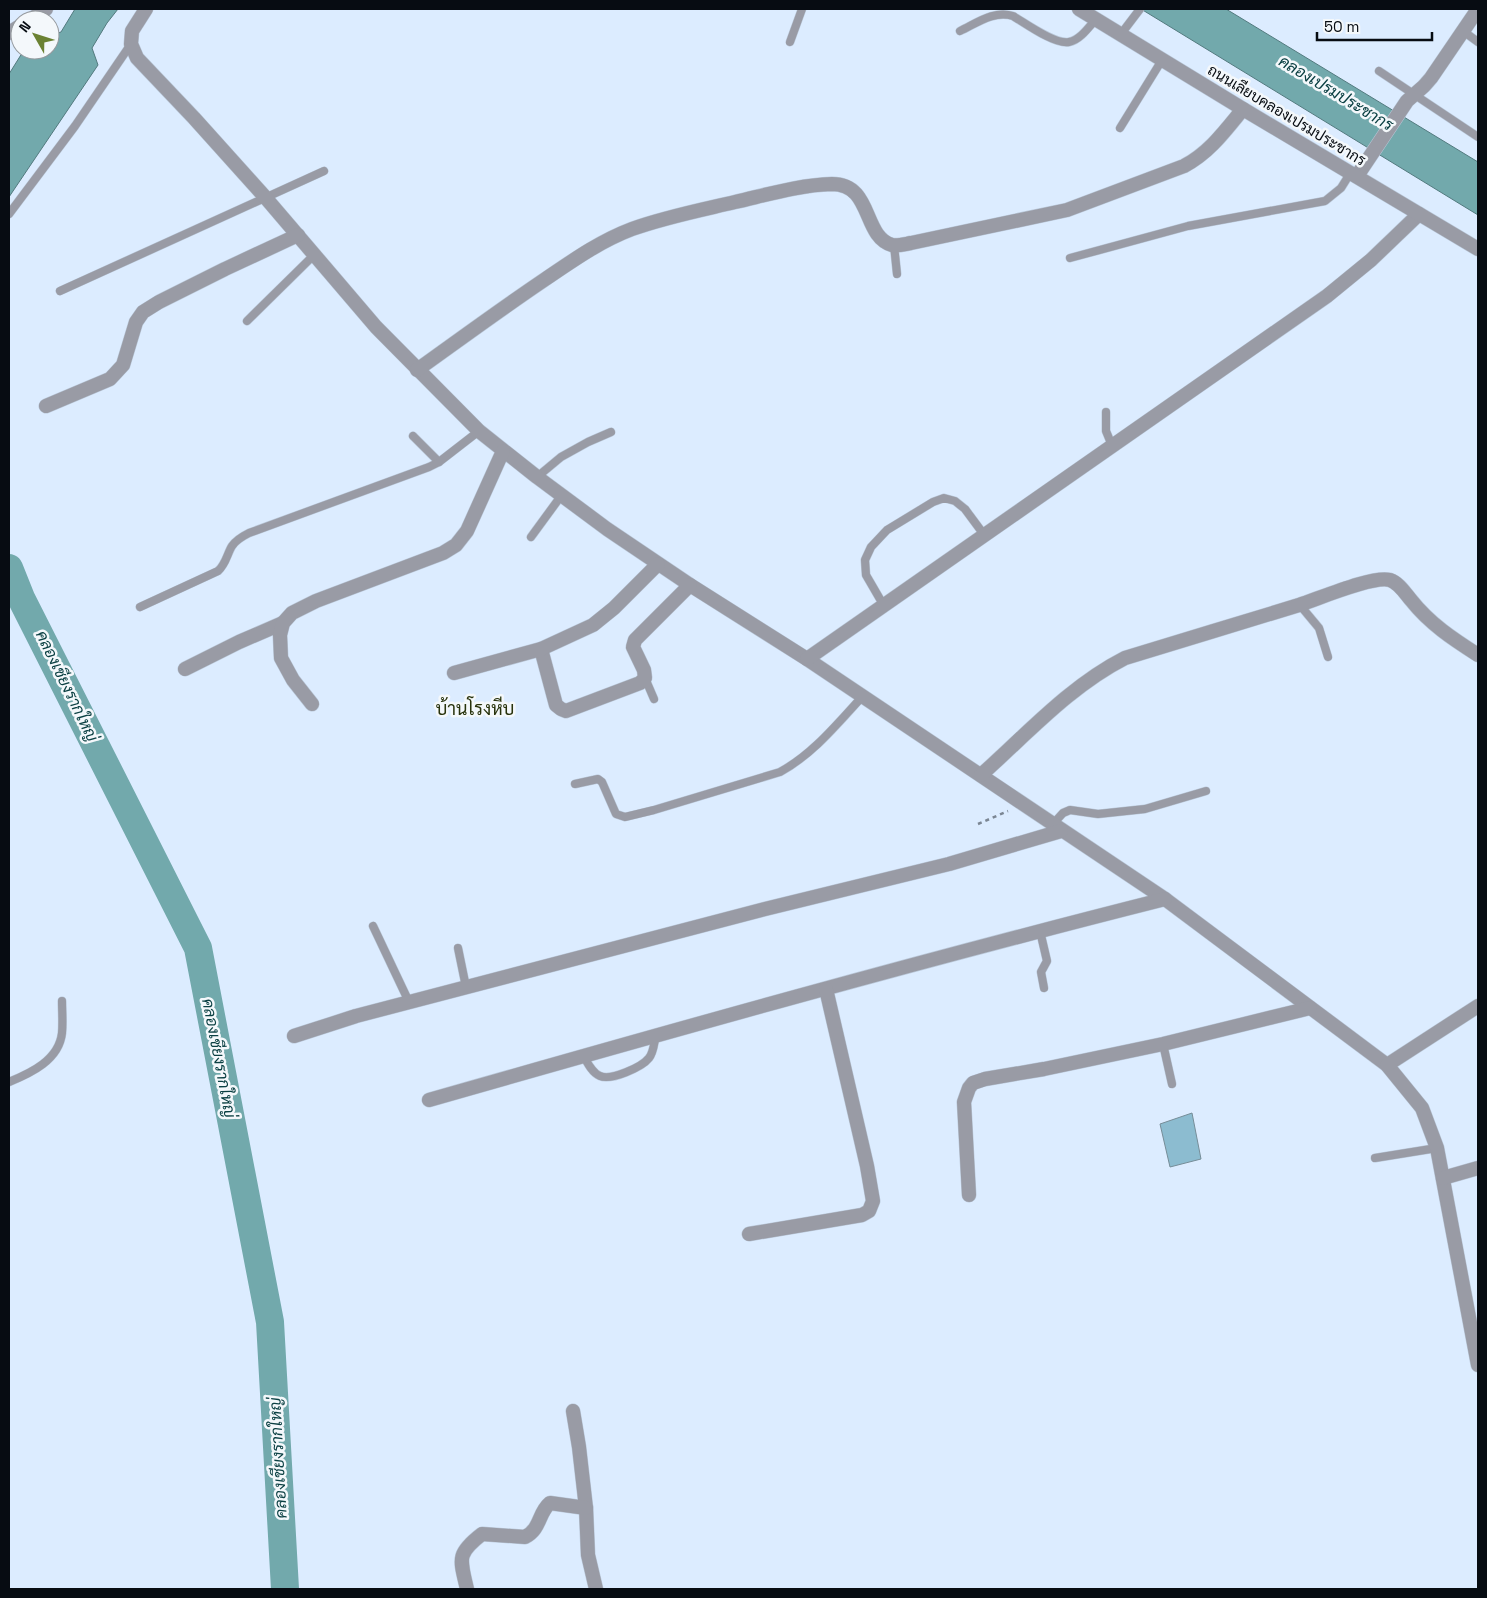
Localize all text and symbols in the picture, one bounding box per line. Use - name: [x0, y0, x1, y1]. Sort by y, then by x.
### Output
- north arrow: [10, 10, 60, 60]
- scale bar: [1317, 10, 1432, 42]
- text: 50 m: [1324, 17, 1359, 36]
- text: N: [15, 18, 35, 36]
- water label: คลองเปรมประชากร: [1275, 51, 1398, 136]
- street label: ถนนเลียบคลองเปรมประชากร: [1204, 60, 1370, 170]
- water label: คลองเชียงรากใหญ่: [31, 627, 104, 746]
- district label: บ้านโรงหีบ: [436, 696, 514, 720]
- water label: คลองเชียงรากใหญ่: [197, 996, 242, 1120]
- water label: คลองเชียงรากใหญ่: [263, 1396, 292, 1519]

